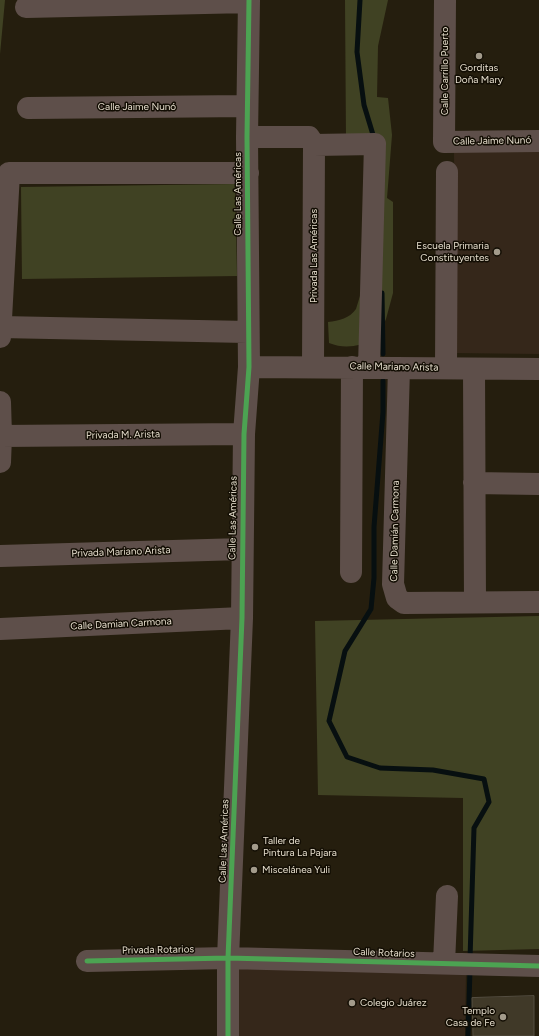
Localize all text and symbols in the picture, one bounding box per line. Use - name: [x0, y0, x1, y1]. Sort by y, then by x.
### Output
- street label: Calle Carrillo Puerto: [439, 27, 451, 115]
- marker: Gorditas Doña Mary: [474, 51, 484, 61]
- place label: Gorditas Doña Mary: [455, 62, 503, 86]
- street label: Calle Jaime Nunó: [98, 101, 176, 113]
- street label: Calle Jaime Nunó: [453, 134, 531, 148]
- street label: Calle Las Américas: [232, 152, 244, 236]
- street label: Privada Las Américas: [308, 209, 320, 303]
- place label: Escuela Primaria Constituyentes: [416, 240, 489, 264]
- marker: Escuela Primaria Constituyentes: [492, 247, 502, 257]
- street label: Calle Mariano Arista: [349, 360, 439, 374]
- street label: Privada M. Arista: [86, 428, 160, 442]
- street label: Calle Las Américas: [226, 476, 240, 560]
- street label: Calle Damián Carmona: [388, 480, 402, 582]
- street label: Privada Mariano Arista: [71, 544, 171, 560]
- street label: Calle Damian Carmona: [70, 615, 172, 633]
- street label: Calle Las Américas: [217, 799, 231, 883]
- place label: Taller de Pintura La Pajara: [263, 835, 337, 858]
- marker: Taller de Pintura La Pajara: [250, 842, 260, 852]
- place label: Miscelánea Yuli: [262, 864, 330, 876]
- marker: Miscelánea Yuli: [249, 865, 259, 875]
- street label: Privada Rotarios: [122, 943, 194, 957]
- street label: Calle Rotarios: [353, 946, 415, 960]
- place label: Colegio Juárez: [360, 997, 427, 1009]
- marker: Colegio Juárez: [347, 998, 357, 1008]
- place label: Templo Casa de Fe: [446, 1005, 495, 1028]
- marker: Templo Casa de Fe: [498, 1012, 508, 1022]

